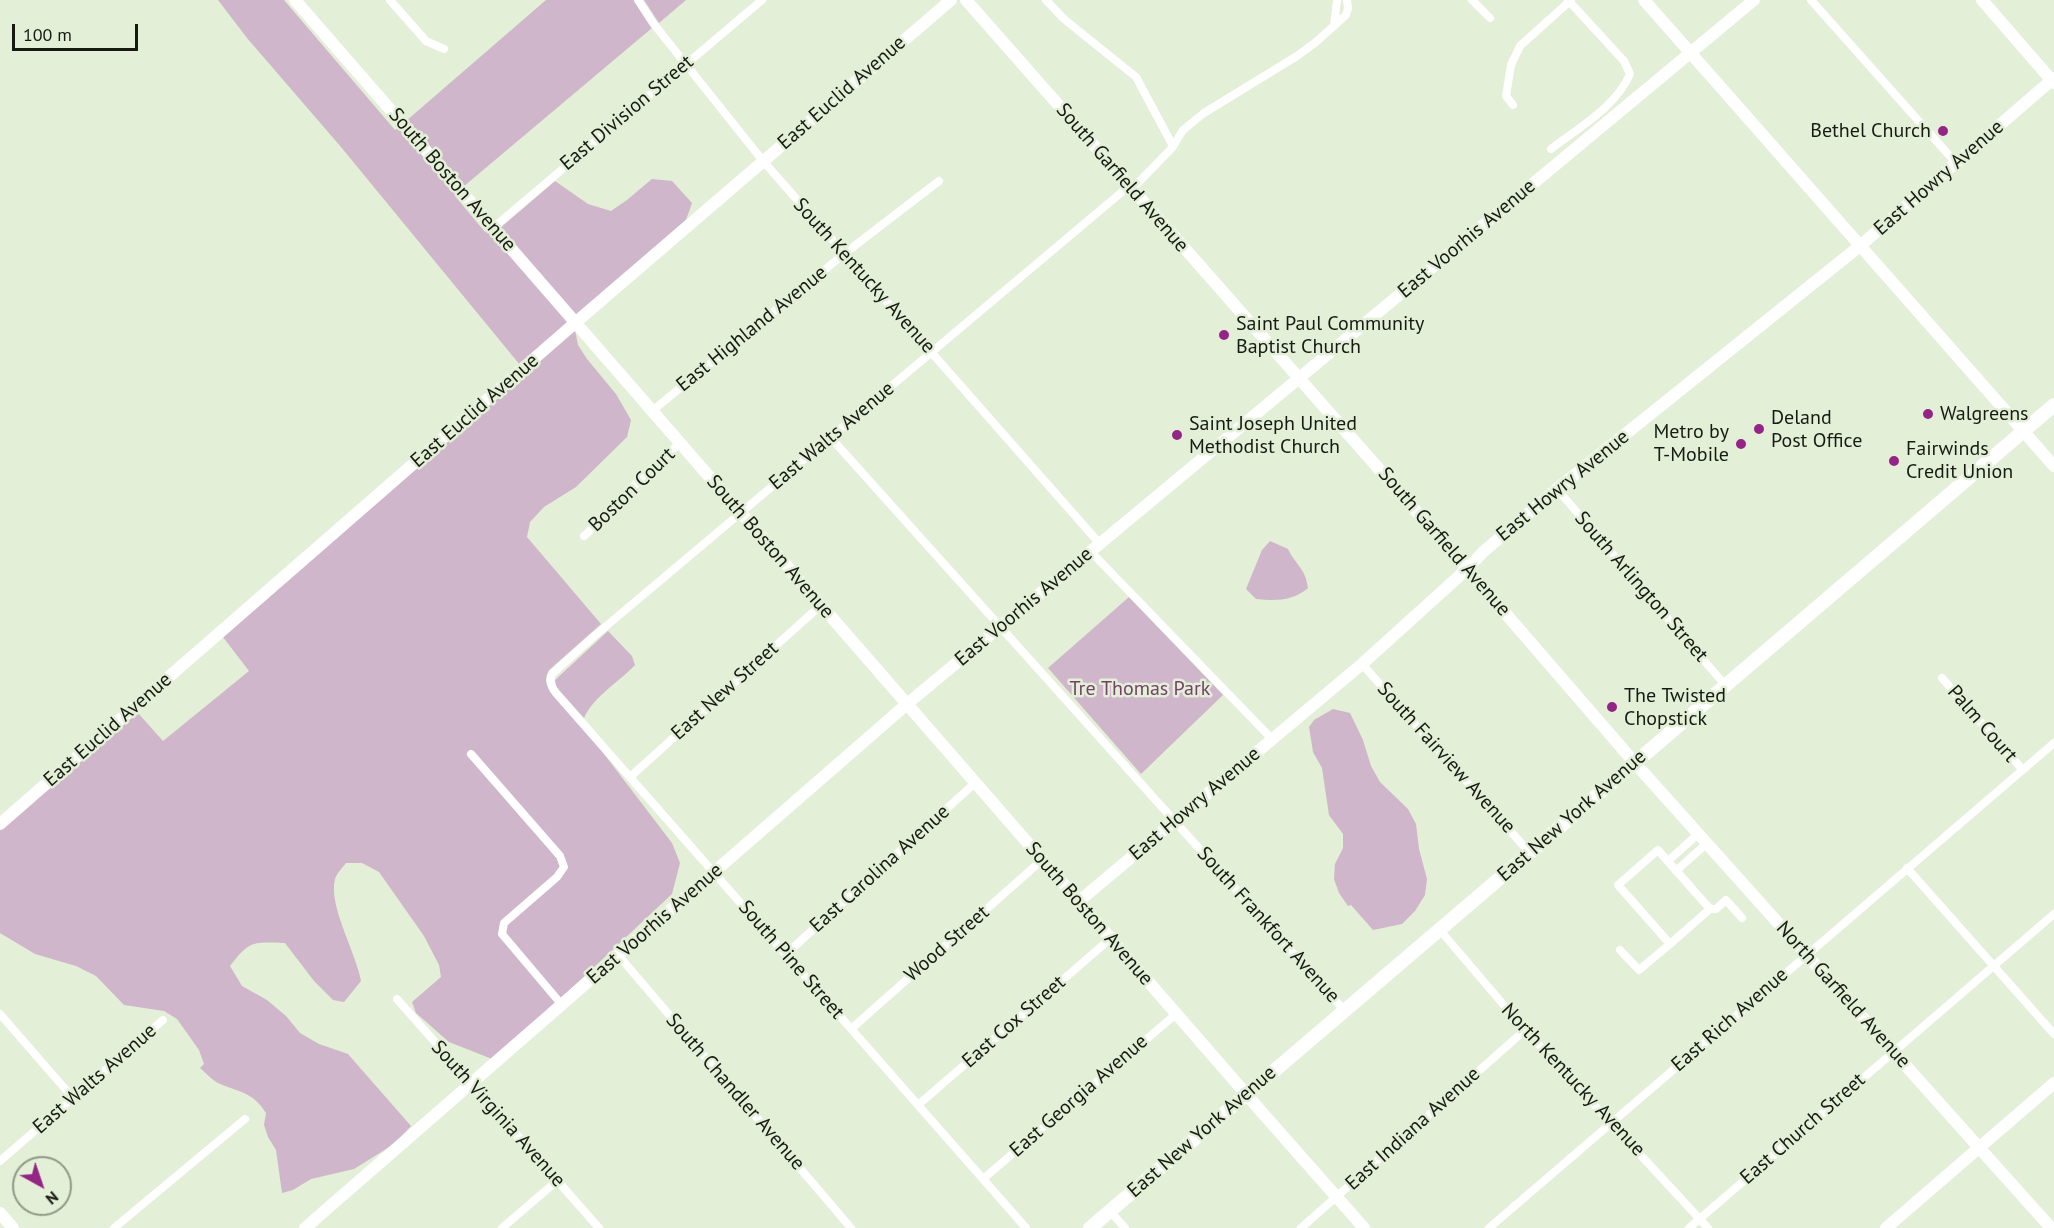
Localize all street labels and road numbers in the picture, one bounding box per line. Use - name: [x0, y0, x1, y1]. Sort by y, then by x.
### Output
- street label: East Euclid Avenue: [773, 31, 911, 155]
- street label: East Division Street: [556, 50, 698, 176]
- street label: South Garfield Avenue: [1051, 99, 1193, 257]
- street label: South Boston Avenue: [383, 103, 521, 257]
- street label: East Howry Avenue: [1869, 115, 2009, 241]
- street label: East Voorhis Avenue: [1393, 174, 1541, 304]
- street label: South Kentucky Avenue: [788, 193, 940, 359]
- street label: East Highland Avenue: [672, 261, 832, 397]
- street label: East Euclid Avenue: [406, 349, 544, 473]
- street label: East Walts Avenue: [765, 377, 899, 495]
- street label: East Howry Avenue: [1492, 425, 1634, 547]
- street label: Boston Court: [584, 443, 680, 537]
- street label: South Garfield Avenue: [1373, 463, 1515, 621]
- street label: South Boston Avenue: [701, 470, 839, 624]
- street label: South Arlington Street: [1569, 507, 1713, 667]
- street label: East Voorhis Avenue: [950, 542, 1098, 672]
- street label: East New Street: [667, 637, 783, 745]
- street label: East Euclid Avenue: [39, 668, 177, 792]
- street label: South Fairview Avenue: [1372, 677, 1520, 839]
- street label: Palm Court: [1942, 681, 2022, 767]
- street label: East Howry Avenue: [1125, 742, 1265, 866]
- street label: East New York Avenue: [1493, 745, 1651, 887]
- street label: East Carolina Avenue: [805, 800, 955, 938]
- street label: South Boston Avenue: [1020, 837, 1158, 991]
- street label: South Frankfort Avenue: [1192, 842, 1344, 1008]
- street label: East Voorhis Avenue: [582, 858, 728, 990]
- street label: South Pine Street: [733, 896, 849, 1024]
- street label: Wood Street: [900, 901, 994, 987]
- street label: North Garfield Avenue: [1771, 917, 1915, 1073]
- street label: East Rich Avenue: [1667, 963, 1793, 1077]
- street label: East Cox Street: [958, 971, 1070, 1073]
- street label: North Kentucky Avenue: [1496, 999, 1650, 1161]
- street label: South Chandler Avenue: [660, 1009, 810, 1175]
- street label: East Walts Avenue: [28, 1019, 162, 1139]
- street label: East Georgia Avenue: [1005, 1030, 1153, 1162]
- street label: South Virginia Avenue: [426, 1036, 570, 1192]
- street label: East New York Avenue: [1123, 1061, 1281, 1203]
- street label: East Indiana Avenue: [1341, 1062, 1485, 1196]
- street label: East Church Street: [1736, 1068, 1870, 1190]

